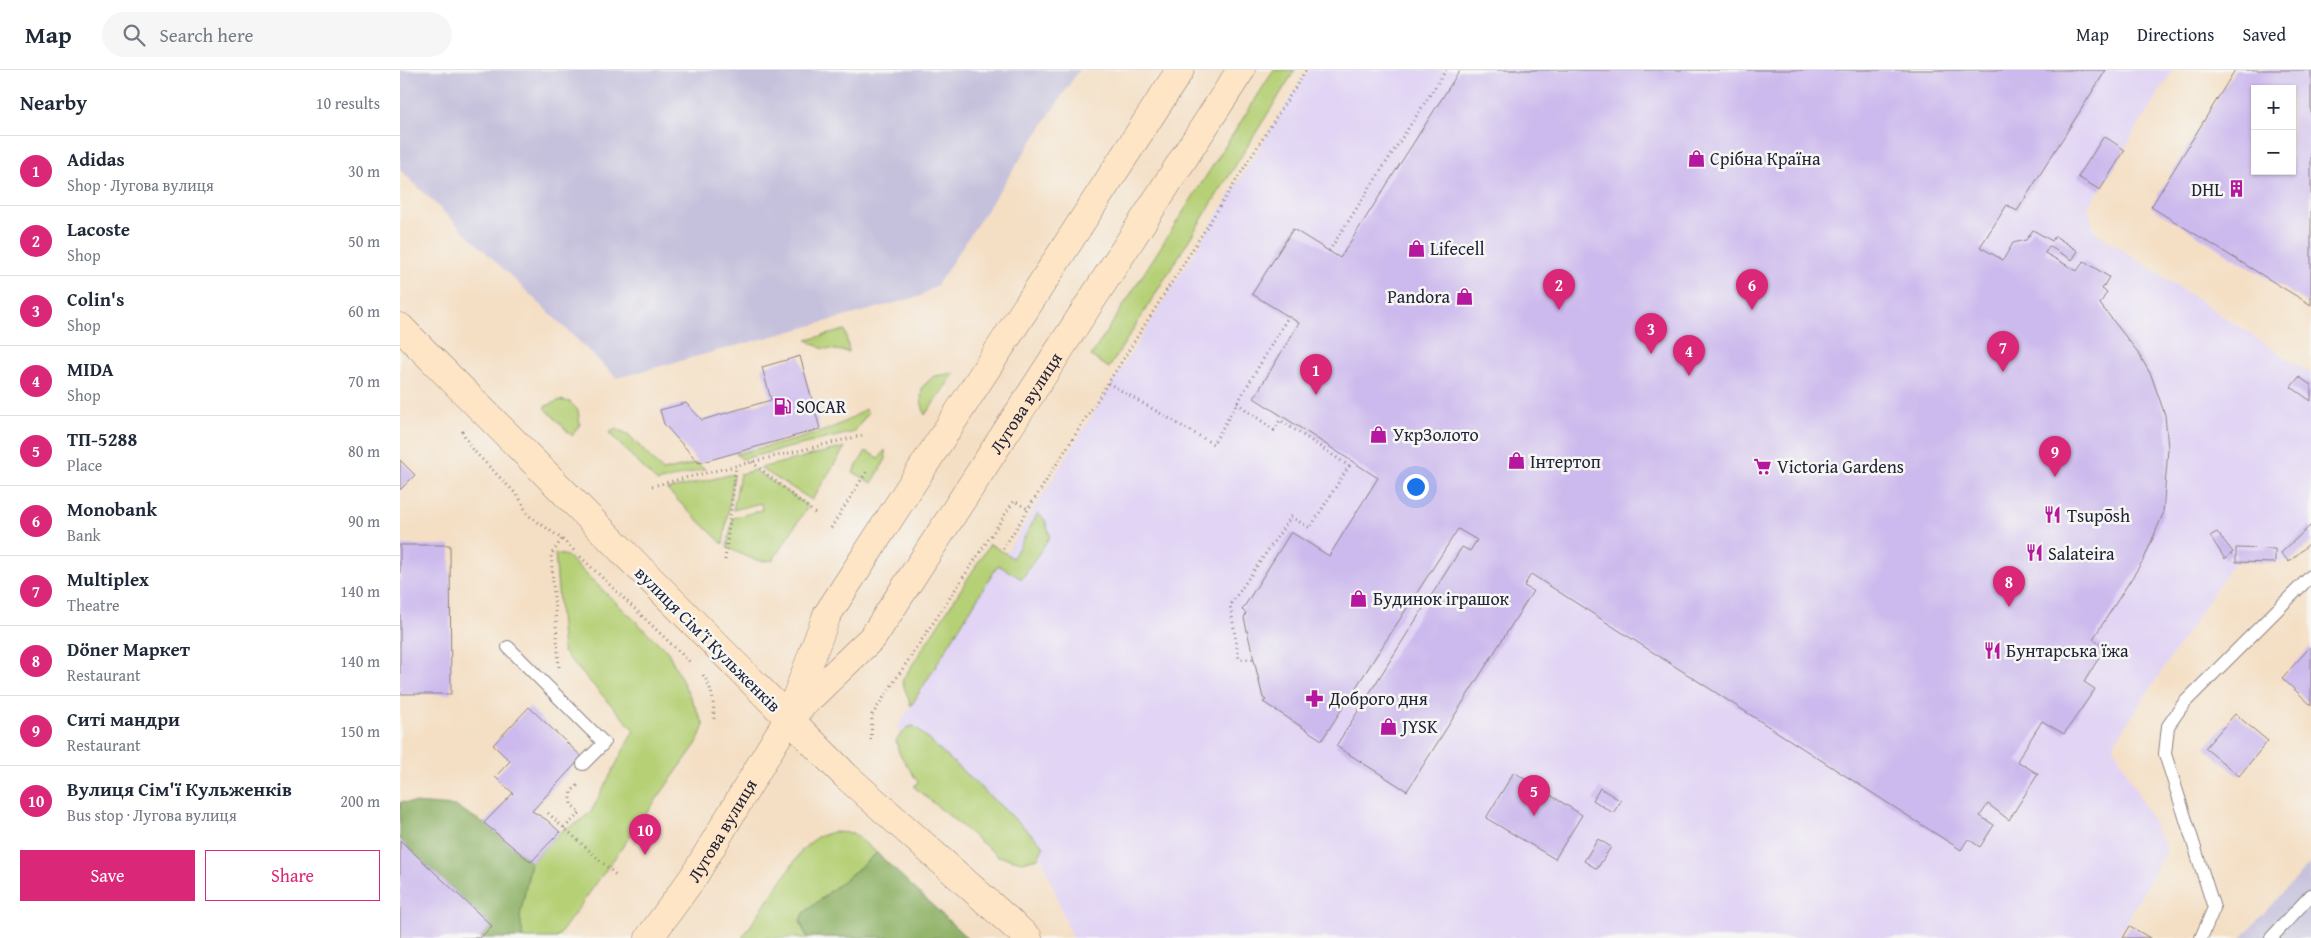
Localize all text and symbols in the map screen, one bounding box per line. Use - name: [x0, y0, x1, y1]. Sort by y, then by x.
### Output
- search box: [102, 12, 452, 57]
- text: Map: [25, 17, 72, 52]
- icon: search: [120, 21, 148, 49]
- text: Search here: [160, 21, 253, 49]
- text: Map: [2076, 21, 2109, 48]
- text: Directions: [2137, 21, 2214, 48]
- text: Saved: [2242, 21, 2286, 48]
- map controls: [2251, 85, 2296, 175]
- button: +: [2251, 85, 2296, 130]
- text: Nearby: [20, 87, 87, 118]
- text: 10 results: [316, 91, 380, 115]
- button: −: [2251, 130, 2296, 175]
- text: Adidas: [67, 145, 125, 173]
- place label: Срібна Країна: [1710, 145, 1821, 172]
- shop icon: Срібна Країна: [1686, 148, 1706, 168]
- text: 1: [32, 159, 40, 183]
- text: 30 m: [348, 159, 380, 183]
- text: Shop · Лугова вулиця: [67, 173, 214, 197]
- place label: DHL: [2191, 176, 2223, 203]
- building icon: DHL: [2227, 179, 2247, 199]
- text: Lacoste: [67, 215, 130, 243]
- text: 2: [32, 229, 40, 253]
- text: 50 m: [348, 229, 380, 253]
- place label: Lifecell: [1430, 235, 1485, 262]
- shop icon: Lifecell: [1406, 238, 1426, 258]
- text: Shop: [67, 243, 101, 267]
- pin: 2: [1543, 269, 1575, 310]
- pin: 6: [1736, 269, 1768, 310]
- place label: Pandora: [1387, 283, 1450, 310]
- text: Colin's: [67, 285, 124, 313]
- shop icon: Pandora: [1454, 286, 1474, 306]
- text: 3: [32, 299, 40, 323]
- text: 60 m: [348, 299, 380, 323]
- text: Shop: [67, 313, 101, 337]
- pin: 3: [1635, 313, 1667, 354]
- pin: 7: [1987, 331, 2019, 372]
- pin: 4: [1673, 335, 1705, 376]
- street label: Лугова вулиця: [982, 346, 1068, 459]
- pin: 1: [1300, 354, 1332, 395]
- text: MIDA: [67, 355, 114, 383]
- text: 4: [32, 369, 40, 393]
- text: 70 m: [348, 369, 380, 393]
- text: Shop: [67, 383, 101, 407]
- place label: SOCAR: [796, 393, 847, 420]
- fuel station icon: SOCAR: [772, 396, 792, 416]
- place label: УкрЗолото: [1393, 421, 1479, 448]
- shop icon: УкрЗолото: [1369, 424, 1389, 444]
- text: ТП-5288: [67, 425, 137, 453]
- pin: 9: [2039, 436, 2071, 477]
- text: 5: [32, 439, 40, 463]
- text: 80 m: [348, 439, 380, 463]
- place label: Інтертоп: [1530, 448, 1601, 475]
- shop icon: Інтертоп: [1506, 451, 1526, 471]
- text: Place: [67, 453, 102, 477]
- place label: Victoria Gardens: [1777, 453, 1904, 480]
- supermarket icon: Victoria Gardens: [1753, 456, 1773, 476]
- your location: [1403, 474, 1429, 500]
- text: Monobank: [67, 495, 157, 523]
- place label: Tsupōsh: [2067, 502, 2130, 529]
- restaurant icon: Tsupōsh: [2043, 505, 2063, 525]
- text: 6: [32, 509, 40, 533]
- text: 90 m: [348, 509, 380, 533]
- text: Bank: [67, 523, 101, 547]
- place label: Salateira: [2048, 540, 2115, 567]
- restaurant icon: Salateira: [2024, 543, 2044, 563]
- street label: вулиця Сімʼї Кульженків: [629, 560, 787, 718]
- text: Multiplex: [67, 565, 149, 593]
- pin: 8: [1993, 566, 2025, 607]
- text: 7: [32, 579, 40, 603]
- text: 140 m: [340, 579, 380, 603]
- place label: Будинок іграшок: [1373, 585, 1510, 612]
- shop icon: Будинок іграшок: [1349, 588, 1369, 608]
- text: Theatre: [67, 593, 120, 617]
- text: Döner Маркет: [67, 635, 190, 663]
- place label: Бунтарська їжа: [2006, 637, 2129, 664]
- restaurant icon: Бунтарська їжа: [1982, 640, 2002, 660]
- text: 8: [32, 649, 40, 673]
- text: 140 m: [340, 649, 380, 673]
- text: Restaurant: [67, 663, 141, 687]
- place label: Доброго дня: [1328, 685, 1428, 712]
- pharmacy icon: Доброго дня: [1305, 688, 1325, 708]
- text: Ситі мандри: [67, 705, 180, 733]
- place label: JYSK: [1400, 713, 1438, 740]
- shop icon: JYSK: [1378, 716, 1398, 736]
- text: 9: [32, 719, 40, 743]
- text: 150 m: [340, 719, 380, 743]
- text: Restaurant: [67, 733, 141, 757]
- street label: Лугова вулиця: [680, 773, 763, 887]
- text: Вулиця Сім'ї Кульженків: [67, 775, 292, 803]
- pin: 5: [1518, 775, 1550, 816]
- text: 10: [28, 789, 44, 813]
- text: 200 m: [340, 789, 380, 813]
- text: Bus stop · Лугова вулиця: [67, 803, 237, 827]
- pin: 10: [629, 814, 661, 855]
- button: Save: [20, 850, 195, 901]
- button: Share: [205, 850, 380, 901]

